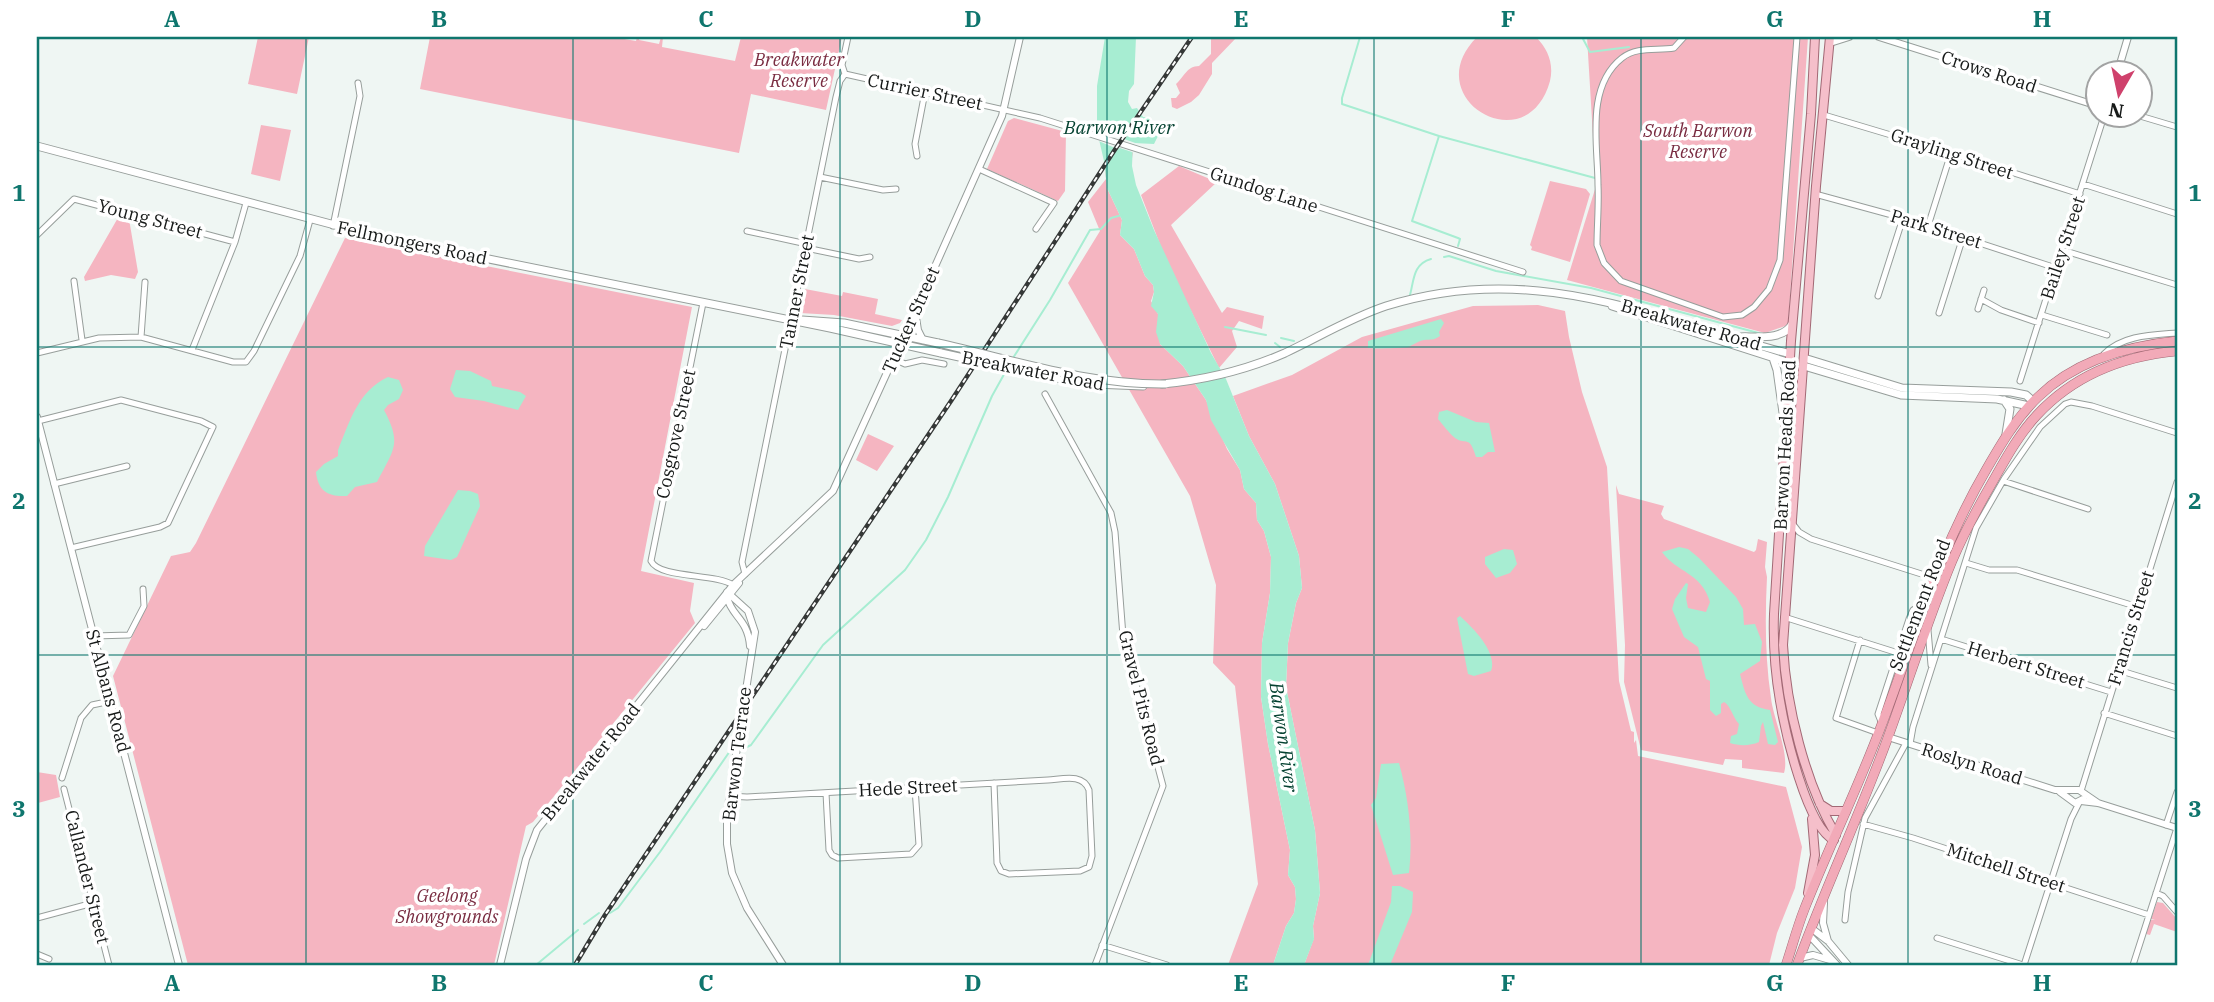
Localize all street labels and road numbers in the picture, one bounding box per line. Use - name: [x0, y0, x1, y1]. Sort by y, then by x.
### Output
- street label: Crows Road: [1938, 45, 2040, 98]
- street label: Currier Street: [866, 68, 985, 115]
- street label: Grayling Street: [1888, 123, 2016, 184]
- street label: Gundog Lane: [1207, 161, 1321, 218]
- street label: Young Street: [95, 193, 205, 244]
- street label: Bailey Street: [2035, 193, 2090, 302]
- street label: Park Street: [1888, 204, 1984, 253]
- street label: Fellmongers Road: [335, 215, 489, 270]
- street label: Tanner Street: [774, 233, 819, 351]
- street label: Tucker Street: [877, 263, 944, 377]
- street label: Breakwater Road: [1618, 294, 1764, 356]
- street label: Breakwater Road: [960, 345, 1106, 396]
- street label: Barwon Heads Road: [1769, 359, 1800, 531]
- street label: Cosgrove Street: [651, 367, 700, 501]
- street label: Settlement Road: [1884, 536, 1955, 674]
- street label: Francis Street: [2102, 568, 2159, 688]
- street label: St Albans Road: [81, 627, 136, 755]
- street label: Gravel Pits Road: [1114, 628, 1169, 768]
- street label: Herbert Street: [1965, 636, 2088, 693]
- street label: Barwon Terrace: [717, 685, 756, 822]
- street label: Breakwater Road: [536, 698, 645, 825]
- street label: Roslyn Road: [1919, 737, 2025, 790]
- street label: Hede Street: [858, 773, 958, 802]
- street label: Callander Street: [60, 808, 115, 946]
- street label: Mitchell Street: [1944, 838, 2068, 898]

